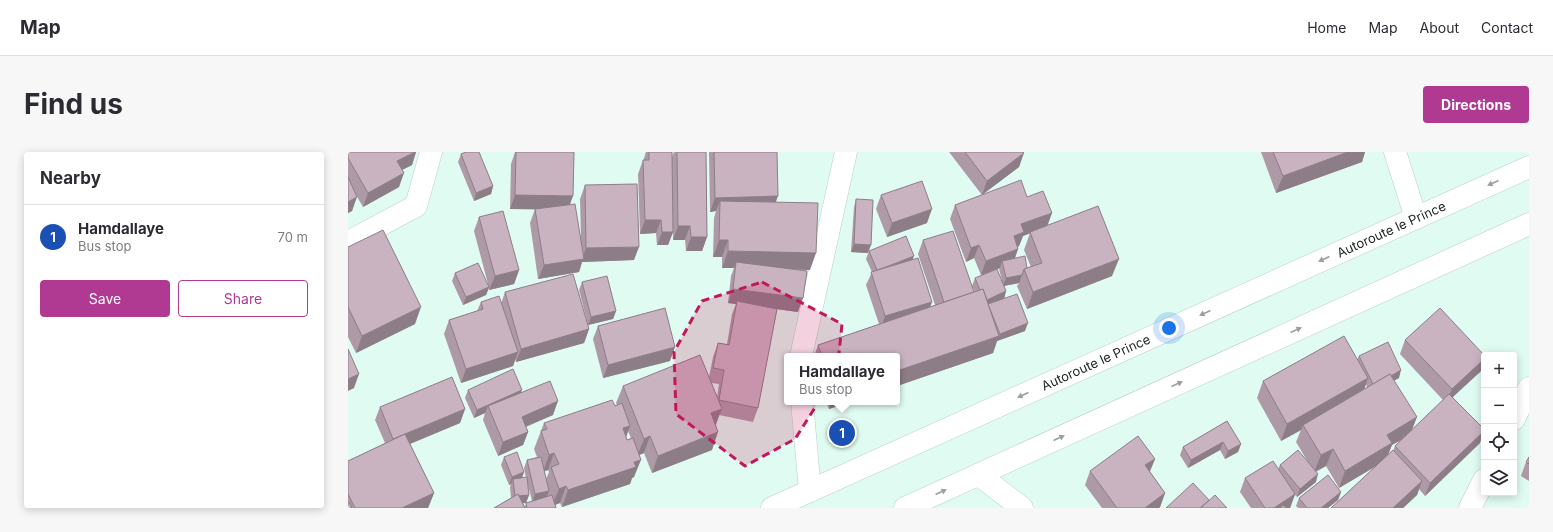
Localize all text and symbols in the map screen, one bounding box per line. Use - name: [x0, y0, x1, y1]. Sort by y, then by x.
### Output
- text: Map: [20, 16, 61, 39]
- text: Home: [1307, 19, 1346, 36]
- text: Map: [1368, 19, 1398, 36]
- text: About: [1420, 19, 1459, 36]
- text: Contact: [1481, 19, 1533, 36]
- button: Directions: [1423, 86, 1529, 123]
- text: Find us: [24, 87, 123, 121]
- text: Nearby: [40, 168, 101, 188]
- one-way arrow: [1488, 180, 1499, 186]
- street label: Autoroute le Prince: [1334, 198, 1448, 261]
- text: Hamdallaye: [78, 219, 164, 238]
- text: 1: [50, 229, 56, 245]
- text: 70 m: [278, 229, 308, 245]
- text: Bus stop: [78, 238, 131, 254]
- one-way arrow: [1317, 257, 1329, 263]
- button: Save: [40, 280, 170, 317]
- button: Share: [178, 280, 308, 317]
- one-way arrow: [1200, 310, 1211, 316]
- your location: [1159, 318, 1179, 338]
- one-way arrow: [1290, 327, 1301, 333]
- street label: Autoroute le Prince: [1039, 331, 1153, 394]
- map controls: [1481, 352, 1517, 496]
- button: +: [1481, 352, 1517, 388]
- popup: [784, 353, 900, 405]
- text: Hamdallaye: [799, 362, 885, 381]
- text: Bus stop: [799, 381, 852, 397]
- one-way arrow: [1172, 381, 1183, 387]
- button: −: [1481, 388, 1517, 424]
- one-way arrow: [1017, 392, 1029, 398]
- pin: 1: [829, 418, 855, 448]
- button: locate: [1481, 424, 1517, 460]
- one-way arrow: [1054, 435, 1065, 441]
- button: layers: [1481, 460, 1517, 496]
- one-way arrow: [935, 489, 946, 495]

